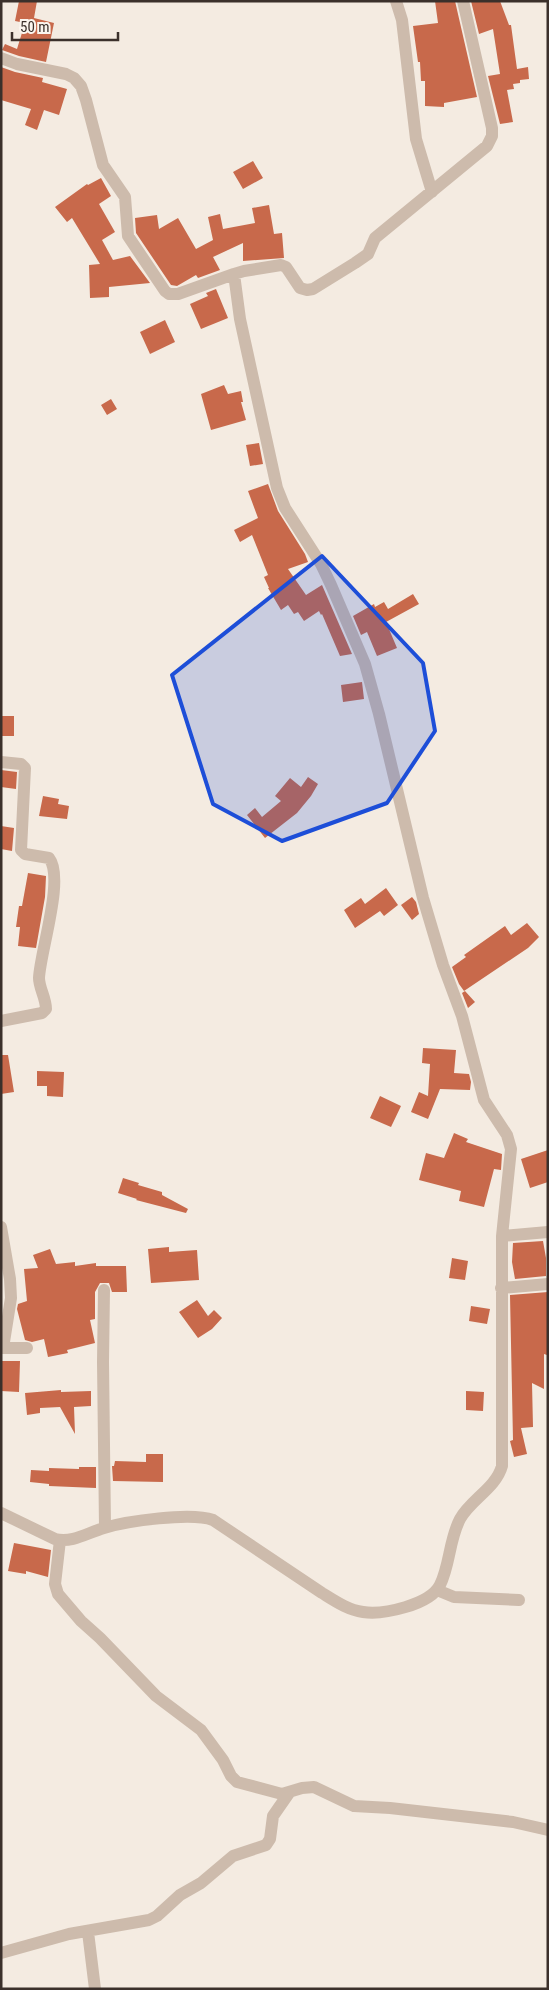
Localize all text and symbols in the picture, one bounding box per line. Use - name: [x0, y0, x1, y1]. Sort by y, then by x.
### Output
- scale bar: [12, 10, 119, 42]
- text: 50 m: [20, 18, 50, 36]

